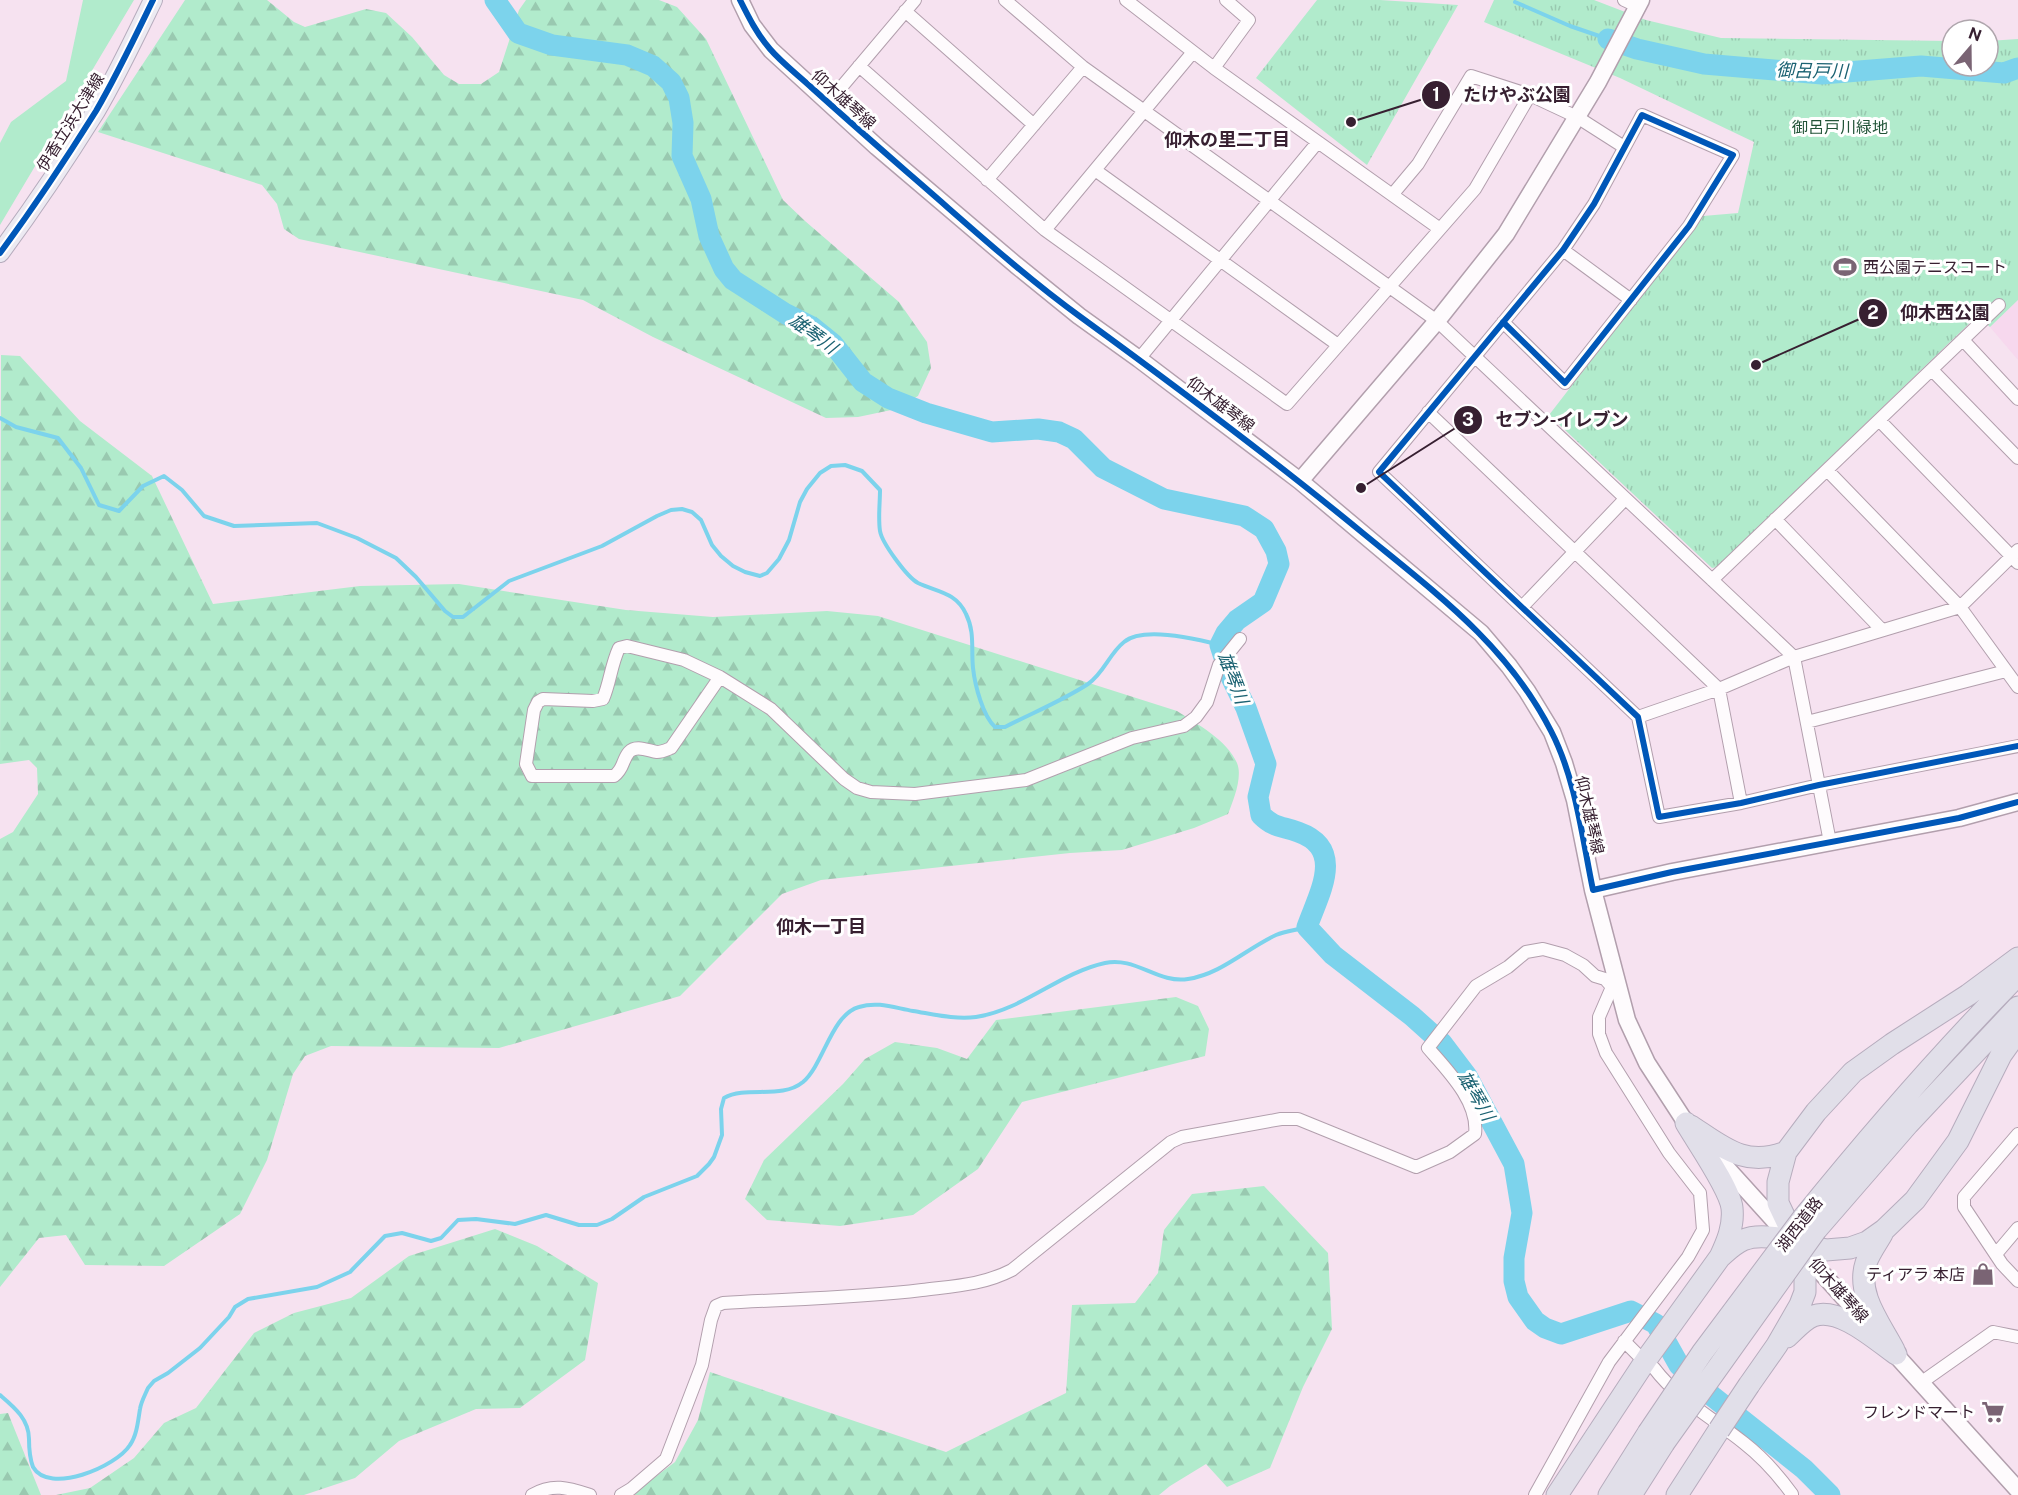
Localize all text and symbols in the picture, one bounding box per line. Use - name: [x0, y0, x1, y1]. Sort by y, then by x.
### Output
- north arrow: [1940, 18, 2000, 78]
- text: N: [1966, 23, 1984, 45]
- water label: 御呂戸川: [1776, 59, 1850, 82]
- street label: 仰木雄琴線: [808, 66, 880, 133]
- street label: 伊香立浜大津線: [33, 70, 108, 175]
- callout: たけやぶ公園: [1421, 77, 1583, 113]
- text: 1: [1432, 84, 1440, 105]
- text: たけやぶ公園: [1463, 84, 1571, 105]
- park label: 御呂戸川緑地: [1792, 118, 1888, 137]
- district label: 仰木の里二丁目: [1164, 129, 1290, 150]
- sports icon: 西公園テニスコート: [1832, 254, 1858, 280]
- place label: 西公園テニスコート: [1863, 258, 2007, 277]
- callout: 仰木西公園: [1858, 295, 2002, 331]
- text: 2: [1867, 302, 1879, 323]
- text: 仰木西公園: [1900, 302, 1990, 323]
- water label: 雄琴川: [785, 309, 843, 359]
- street label: 仰木雄琴線: [1183, 373, 1258, 436]
- callout: セブン-イレブン: [1453, 402, 1640, 438]
- text: 3: [1462, 409, 1474, 430]
- text: セブン-イレブン: [1495, 409, 1629, 430]
- water label: 雄琴川: [1214, 649, 1254, 709]
- street label: 仰木雄琴線: [1571, 774, 1608, 856]
- district label: 仰木一丁目: [776, 916, 866, 937]
- water label: 雄琴川: [1454, 1067, 1500, 1126]
- street label: 湖西道路: [1772, 1193, 1827, 1255]
- street label: 仰木雄琴線: [1805, 1254, 1872, 1326]
- shop icon: ティアラ 本店: [1970, 1261, 1996, 1287]
- place label: ティアラ 本店: [1866, 1265, 1965, 1284]
- supermarket icon: フレンドマート: [1980, 1399, 2006, 1425]
- place label: フレンドマート: [1863, 1403, 1975, 1422]

